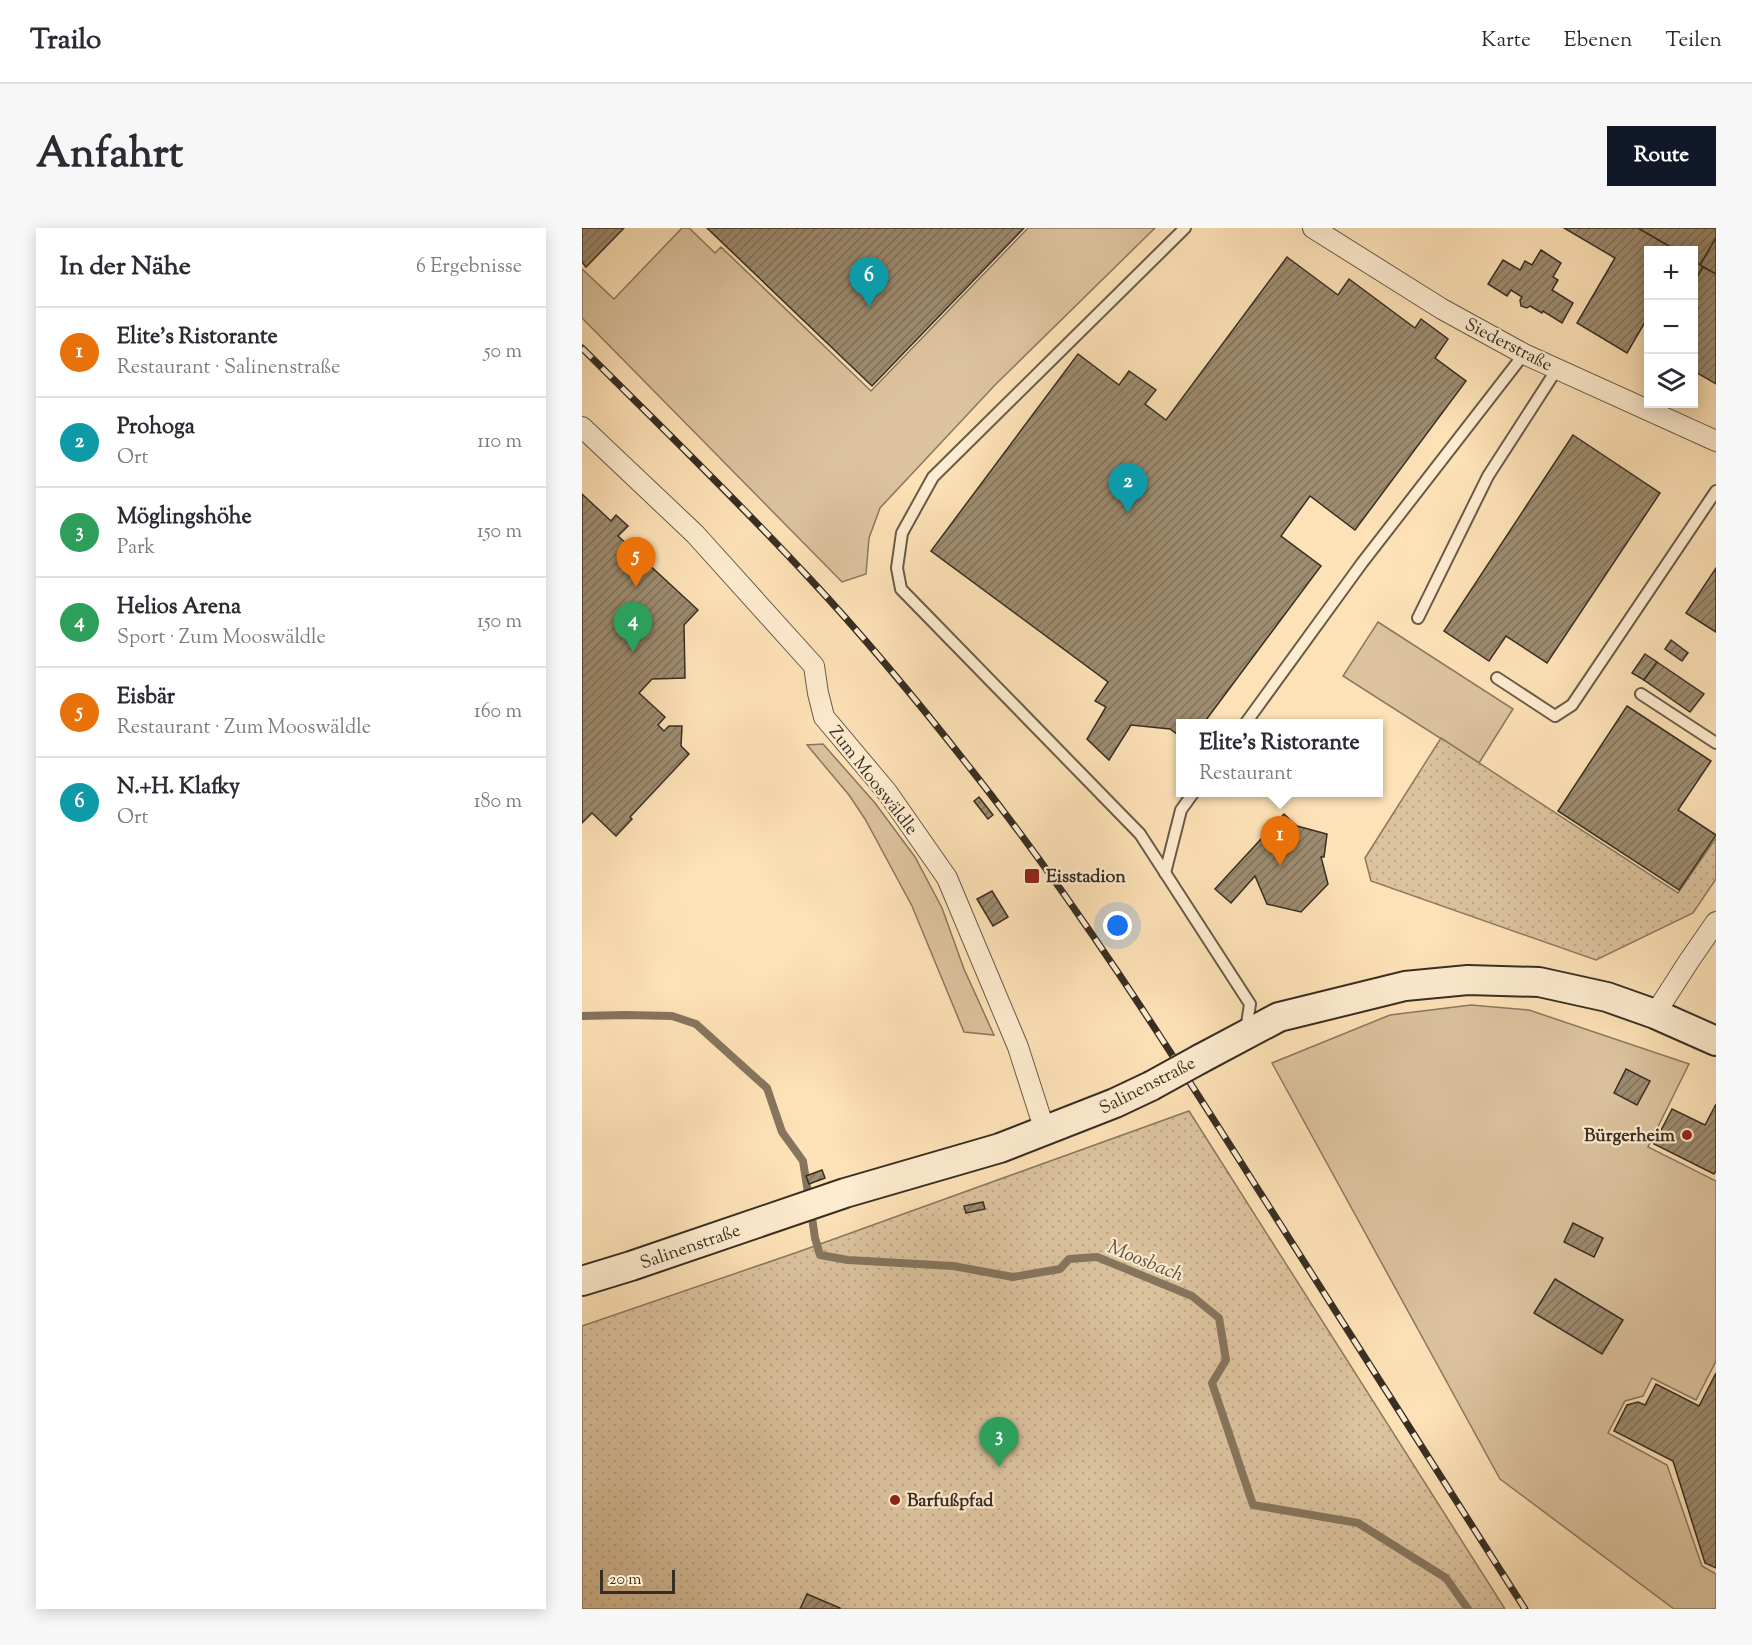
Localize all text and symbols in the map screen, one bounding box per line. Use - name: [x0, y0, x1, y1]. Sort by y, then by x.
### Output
- text: Trailo: [30, 21, 101, 61]
- text: Karte: [1481, 26, 1531, 56]
- text: Ebenen: [1564, 26, 1632, 56]
- text: Teilen: [1665, 26, 1722, 56]
- text: Anfahrt: [36, 126, 183, 186]
- button: Route: [1607, 126, 1716, 186]
- map controls: [1644, 246, 1698, 408]
- button: +: [1644, 246, 1698, 300]
- text: In der Nähe: [60, 249, 191, 286]
- text: 6 Ergebnisse: [416, 253, 522, 282]
- pin: 6: [850, 257, 888, 307]
- button: −: [1644, 300, 1698, 354]
- street label: Siederstraße: [1460, 313, 1557, 379]
- text: Elite's Ristorante: [117, 322, 278, 354]
- text: 1: [76, 338, 83, 367]
- text: 50 m: [484, 338, 522, 367]
- text: Restaurant · Salinenstraße: [117, 354, 340, 383]
- button: layers: [1644, 354, 1698, 408]
- text: Prohoga: [117, 412, 195, 444]
- text: 2: [75, 428, 84, 457]
- text: 110 m: [477, 428, 522, 457]
- text: Ort: [117, 444, 148, 473]
- pin: 2: [1108, 464, 1148, 513]
- text: Möglingshöhe: [117, 502, 252, 534]
- text: 3: [75, 518, 84, 547]
- text: 150 m: [477, 518, 522, 547]
- text: Park: [117, 534, 155, 563]
- pin: 5: [616, 538, 656, 587]
- text: Helios Arena: [117, 592, 241, 624]
- pin: 4: [614, 602, 652, 652]
- text: 4: [74, 608, 85, 637]
- text: 150 m: [477, 608, 522, 637]
- text: Sport · Zum Mooswäldle: [117, 624, 326, 653]
- text: Eisbär: [117, 682, 175, 714]
- text: 5: [76, 698, 83, 727]
- text: 160 m: [474, 698, 522, 727]
- text: Restaurant · Zum Mooswäldle: [117, 714, 371, 743]
- popup: [1176, 719, 1383, 797]
- street label: Zum Mooswäldle: [821, 721, 923, 841]
- text: Elite's Ristorante: [1199, 728, 1360, 760]
- text: Restaurant: [1199, 760, 1293, 789]
- text: N.+H. Klafky: [117, 772, 240, 804]
- text: 6: [75, 788, 84, 817]
- text: 180 m: [474, 788, 522, 817]
- text: Ort: [117, 804, 148, 833]
- pin: 1: [1260, 816, 1300, 866]
- place label: Eisstadion: [1046, 865, 1126, 891]
- marker: Eisstadion: [1023, 867, 1041, 885]
- your location: [1103, 911, 1132, 940]
- street label: Salinenstraße: [1095, 1051, 1200, 1122]
- place label: Bürgerheim: [1584, 1124, 1675, 1150]
- marker: Bürgerheim: [1680, 1128, 1694, 1142]
- street label: Salinenstraße: [637, 1219, 744, 1277]
- water label: Moosbach: [1103, 1234, 1188, 1291]
- pin: 3: [980, 1418, 1018, 1467]
- place label: Barfußpfad: [907, 1489, 994, 1515]
- marker: Barfußpfad: [888, 1493, 902, 1507]
- scale bar: [600, 1567, 675, 1594]
- text: 20 m: [609, 1569, 642, 1592]

